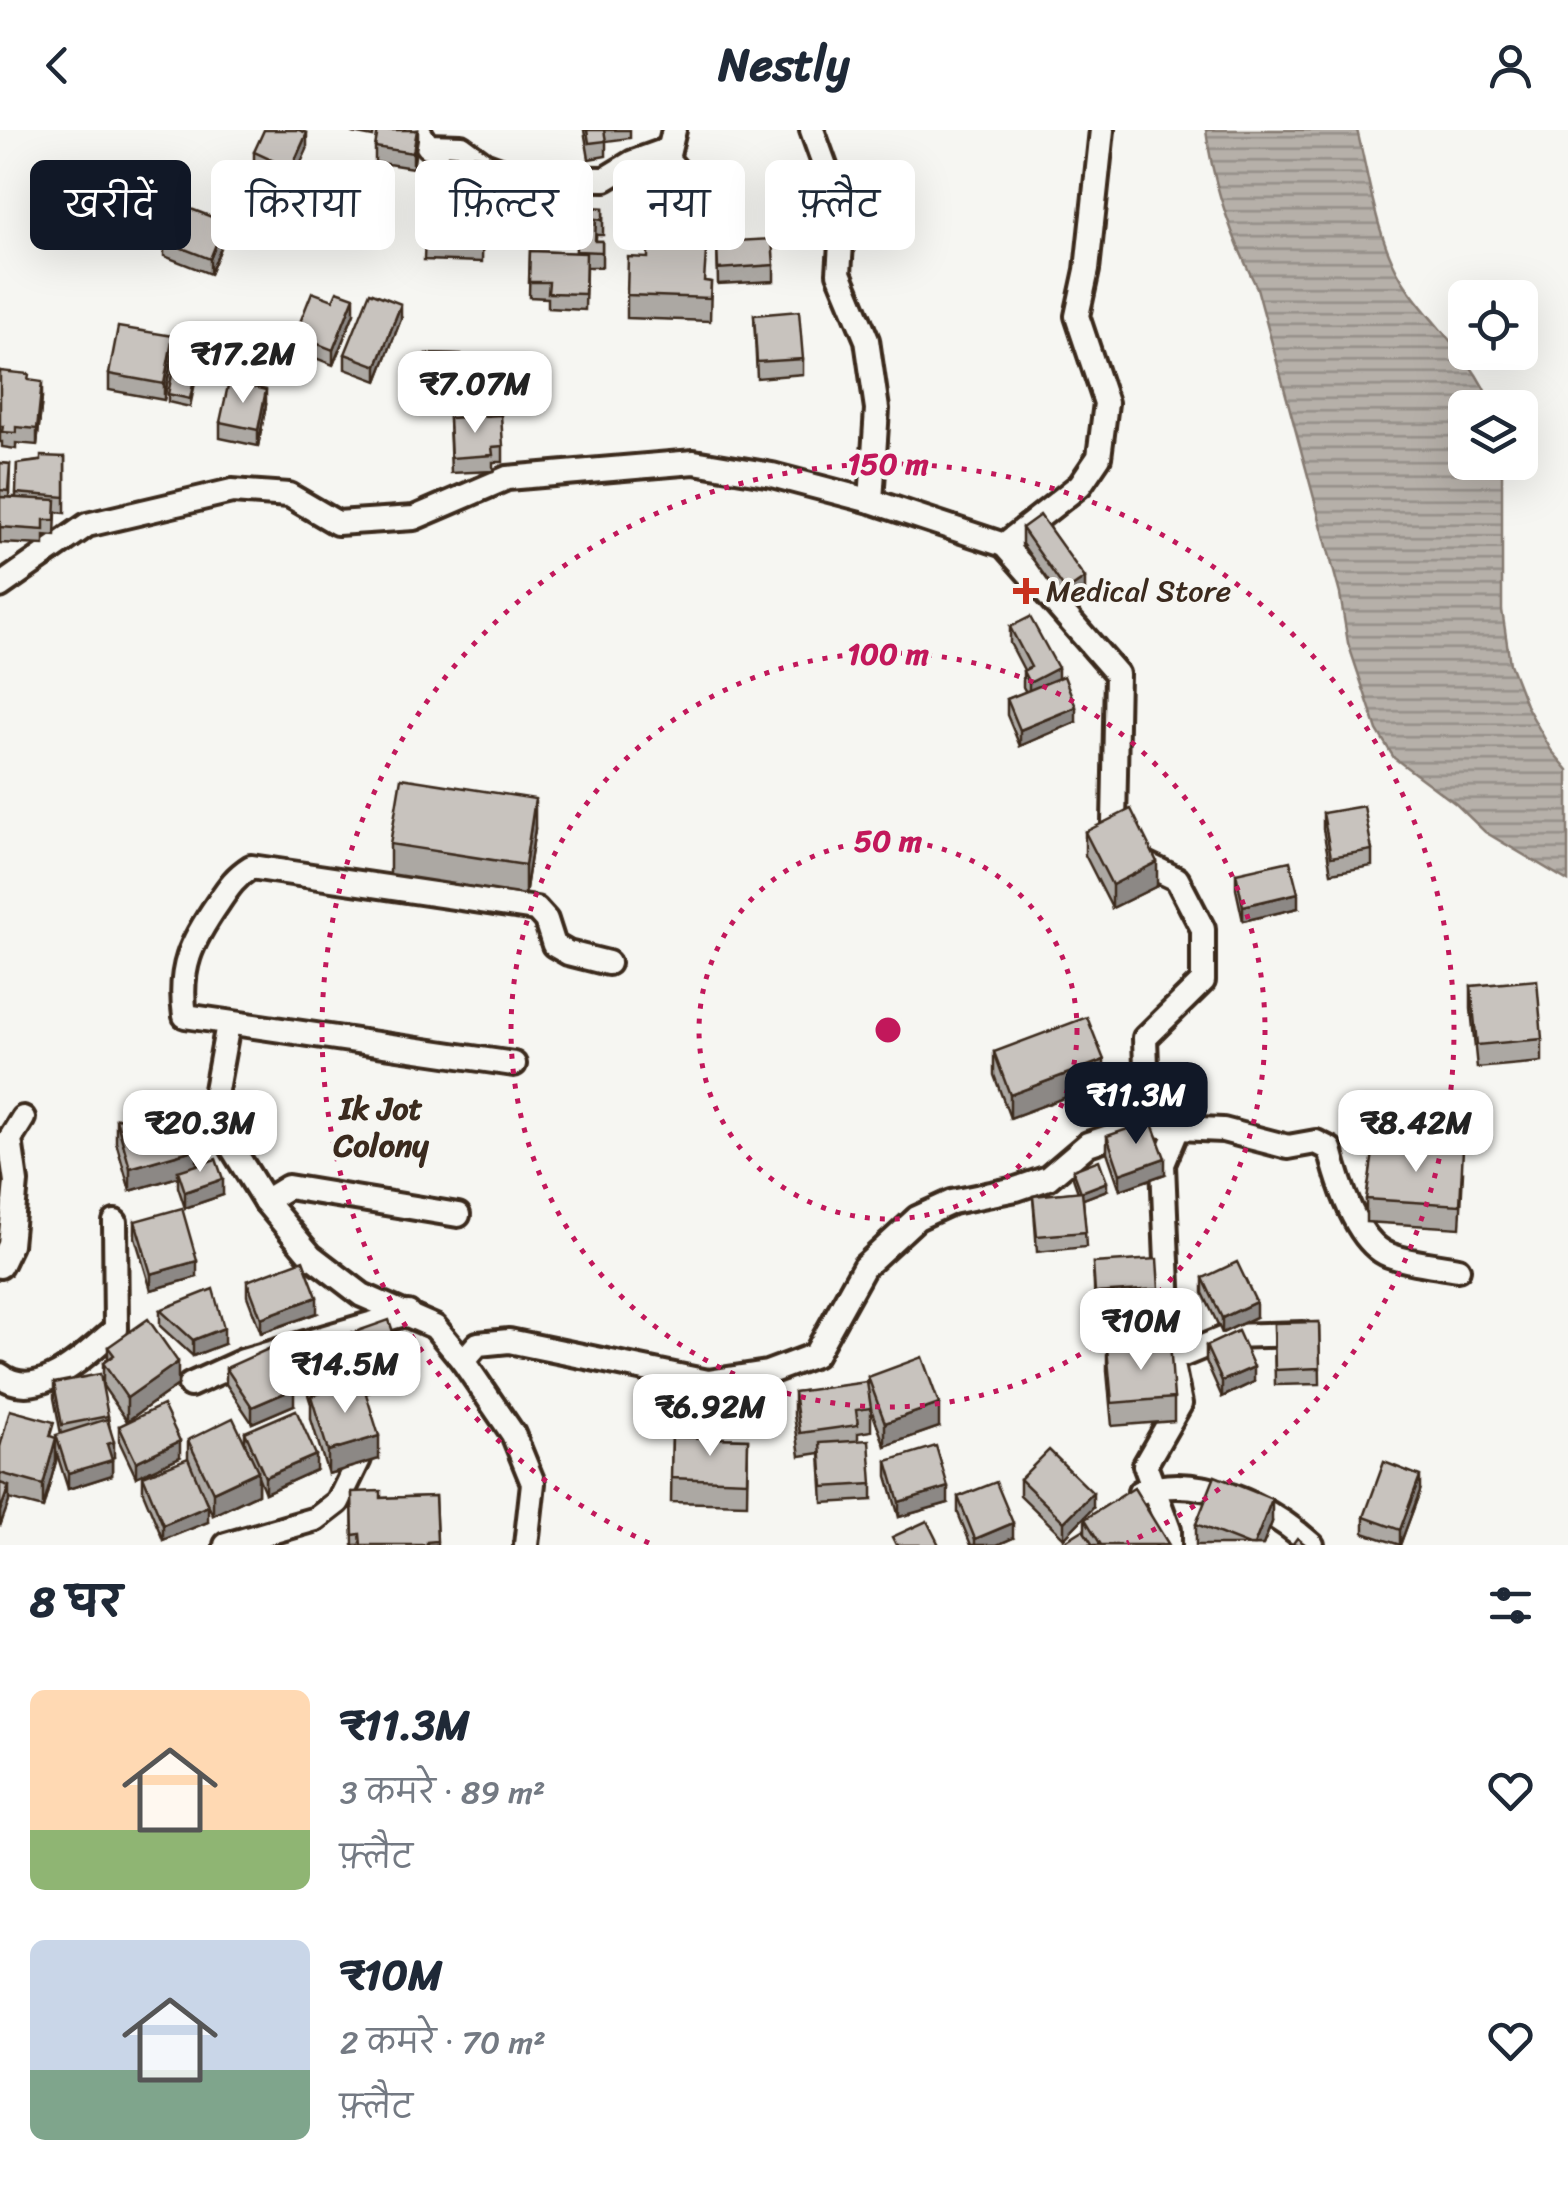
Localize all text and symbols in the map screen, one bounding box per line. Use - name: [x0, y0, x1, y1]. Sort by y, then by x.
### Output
- text: Nestly: [719, 25, 849, 105]
- icon: back: [30, 38, 85, 93]
- icon: person: [1483, 38, 1538, 93]
- chip: खरीदें: [30, 160, 191, 250]
- chip: किराया: [211, 160, 395, 250]
- chip: फ़िल्टर: [415, 160, 593, 250]
- chip: नया: [613, 160, 745, 250]
- chip: फ़्लैट: [765, 160, 915, 250]
- map controls: [1448, 280, 1538, 480]
- button: locate: [1448, 280, 1538, 370]
- pin: ₹17.2M: [162, 321, 324, 406]
- text: ₹17.2M: [191, 325, 295, 382]
- pin: ₹7.07M: [394, 351, 556, 436]
- text: ₹7.07M: [420, 355, 530, 412]
- button: layers: [1448, 390, 1538, 480]
- text: 150 m: [848, 437, 929, 491]
- place label: Medical Store: [1046, 564, 1231, 618]
- marker: Medical Store: [1015, 580, 1037, 602]
- text: 100 m: [847, 627, 929, 681]
- text: 50 m: [854, 814, 922, 868]
- centre of rings: [870, 1012, 906, 1048]
- pin: ₹11.3M: [1055, 1062, 1217, 1147]
- text: ₹11.3M: [1087, 1066, 1185, 1123]
- district label: Ik Jot Colony: [332, 1080, 429, 1174]
- pin: ₹20.3M: [119, 1090, 281, 1175]
- pin: ₹8.42M: [1335, 1090, 1497, 1175]
- text: ₹20.3M: [145, 1094, 255, 1151]
- text: ₹8.42M: [1360, 1094, 1472, 1151]
- pin: ₹10M: [1082, 1288, 1200, 1373]
- text: ₹10M: [1102, 1292, 1180, 1349]
- pin: ₹14.5M: [264, 1331, 426, 1416]
- text: ₹14.5M: [292, 1335, 398, 1392]
- pin: ₹6.92M: [629, 1374, 791, 1459]
- text: ₹6.92M: [655, 1378, 765, 1435]
- text: 8 घर: [30, 1565, 122, 1639]
- icon: filters: [1483, 1578, 1538, 1633]
- text: ₹11.3M: [340, 1688, 470, 1762]
- icon: home: [110, 1730, 230, 1850]
- icon: heart: [1483, 1763, 1538, 1818]
- text: 3 कमरे · 89 m²: [340, 1764, 545, 1821]
- text: फ़्लैट: [340, 1829, 413, 1886]
- text: ₹10M: [340, 1938, 442, 2012]
- icon: home: [110, 1980, 230, 2100]
- icon: heart: [1483, 2013, 1538, 2068]
- text: 2 कमरे · 70 m²: [340, 2014, 546, 2071]
- text: फ़्लैट: [340, 2079, 413, 2136]

